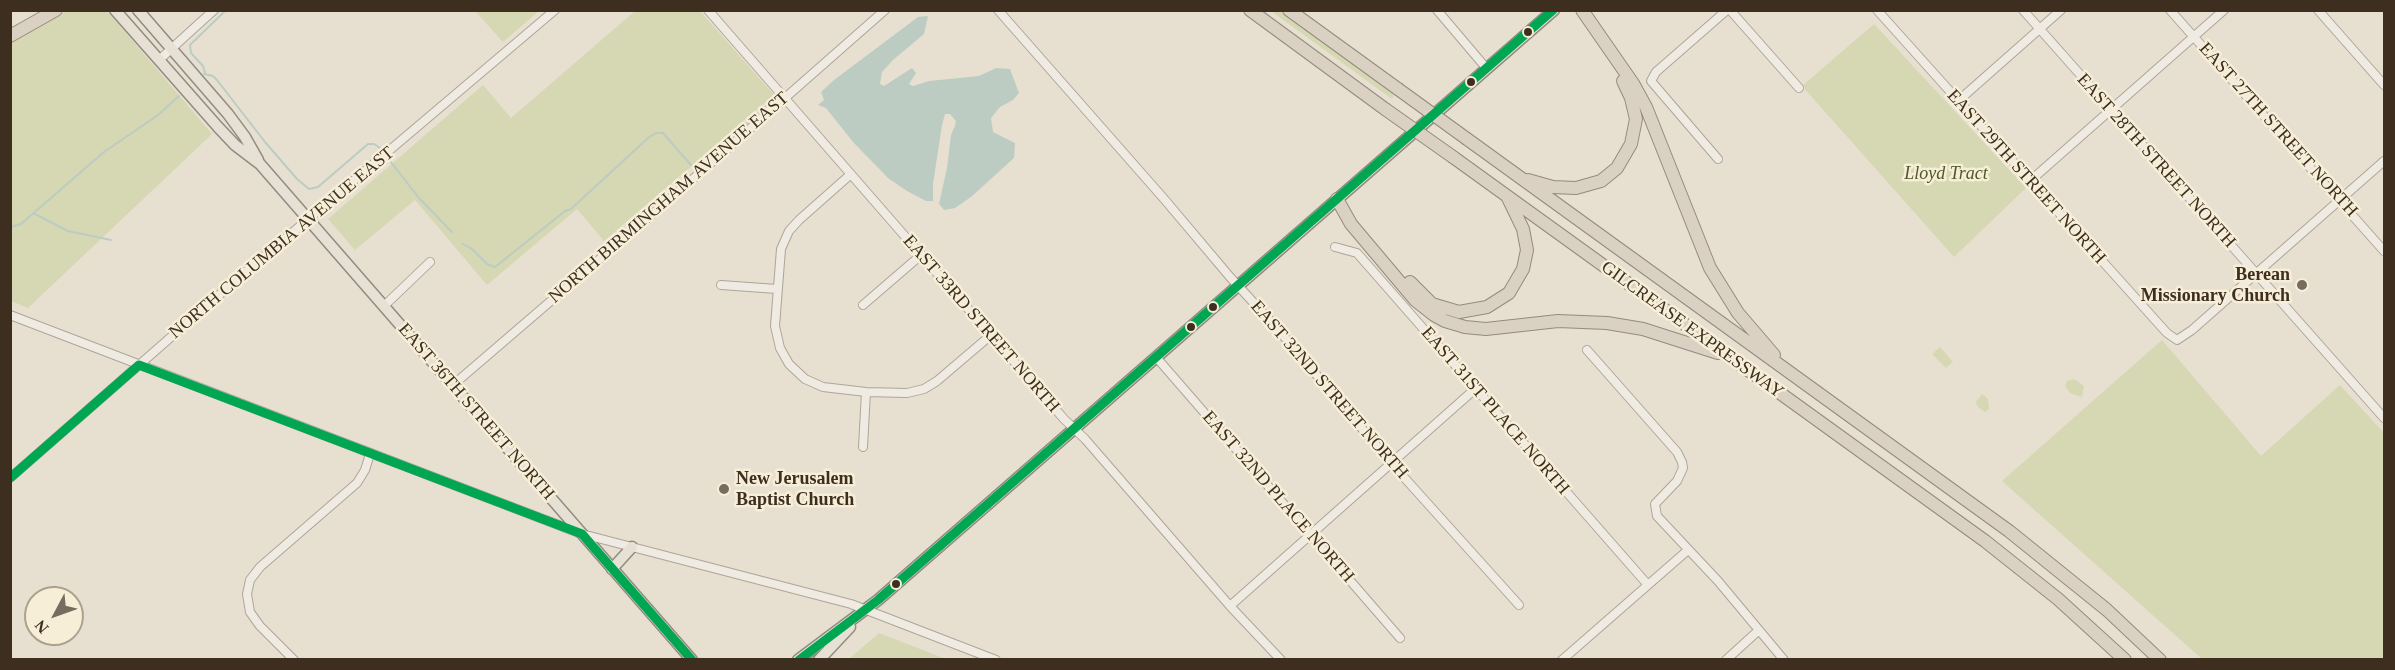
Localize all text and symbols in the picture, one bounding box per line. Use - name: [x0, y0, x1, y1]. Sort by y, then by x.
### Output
- unlabelled marker: [1522, 26, 1534, 38]
- street label: EAST 27TH STREET NORTH: [2194, 38, 2362, 222]
- street label: EAST 28TH STREET NORTH: [2072, 69, 2240, 253]
- unlabelled marker: [1465, 76, 1477, 88]
- street label: EAST 29TH STREET NORTH: [1942, 85, 2110, 269]
- street label: NORTH BIRMINGHAM AVENUE EAST: [545, 88, 793, 308]
- street label: NORTH COLUMBIA AVENUE EAST: [165, 142, 399, 344]
- park label: Lloyd Tract: [1904, 163, 1988, 185]
- street label: EAST 33RD STREET NORTH: [898, 231, 1064, 417]
- street label: GILCREASE EXPRESSWAY: [1597, 257, 1787, 403]
- place label: Berean Missionary Church: [2141, 264, 2290, 306]
- marker: Berean Missionary Church: [2295, 278, 2309, 292]
- street label: EAST 32ND STREET NORTH: [1246, 296, 1412, 484]
- unlabelled marker: [1207, 301, 1219, 313]
- street label: EAST 36TH STREET NORTH: [393, 319, 559, 505]
- unlabelled marker: [1185, 321, 1197, 333]
- street label: EAST 31ST PLACE NORTH: [1416, 323, 1574, 499]
- street label: EAST 32ND PLACE NORTH: [1198, 407, 1358, 587]
- place label: New Jerusalem Baptist Church: [736, 468, 854, 510]
- marker: New Jerusalem Baptist Church: [717, 482, 731, 496]
- unlabelled marker: [890, 578, 902, 590]
- north arrow: [24, 586, 84, 646]
- text: N: [31, 617, 52, 637]

